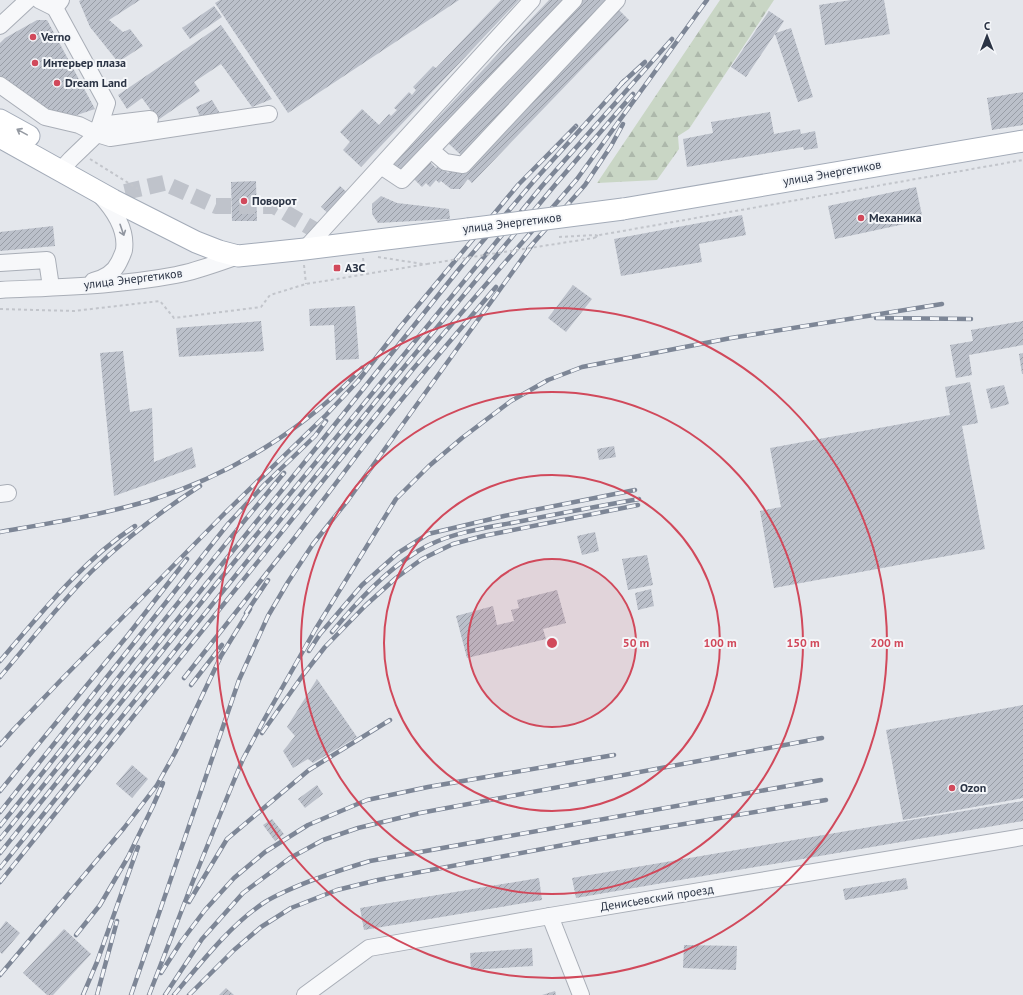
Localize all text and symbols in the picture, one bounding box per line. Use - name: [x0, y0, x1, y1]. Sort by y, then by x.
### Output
- north arrow: [967, 16, 1007, 56]
- text: С: [984, 19, 990, 33]
- place label: Verno: [40, 29, 71, 44]
- marker: Verno: [28, 32, 38, 42]
- place label: Интерьер плаза: [43, 55, 126, 70]
- marker: Интерьер плаза: [30, 58, 40, 68]
- place label: Dream Land: [65, 75, 127, 90]
- marker: Dream Land: [52, 78, 62, 88]
- one-way arrow: [16, 128, 28, 136]
- street label: улица Энергетиков: [782, 156, 882, 189]
- place label: Поворот: [252, 193, 296, 208]
- marker: Поворот: [239, 196, 249, 206]
- street label: улица Энергетиков: [462, 209, 562, 236]
- place label: Механика: [869, 210, 922, 225]
- marker: Механика: [856, 213, 866, 223]
- one-way arrow: [119, 224, 126, 237]
- place label: АЗС: [345, 260, 366, 275]
- marker: АЗС: [332, 263, 342, 273]
- street label: улица Энергетиков: [83, 265, 183, 292]
- text: 50 m: [623, 635, 649, 650]
- text: 100 m: [703, 635, 737, 650]
- text: 150 m: [786, 635, 820, 650]
- text: 200 m: [870, 635, 904, 650]
- centre of rings: [545, 636, 559, 650]
- place label: Ozon: [960, 780, 986, 795]
- marker: Ozon: [947, 783, 957, 793]
- street label: Денисьевский проезд: [599, 881, 715, 914]

